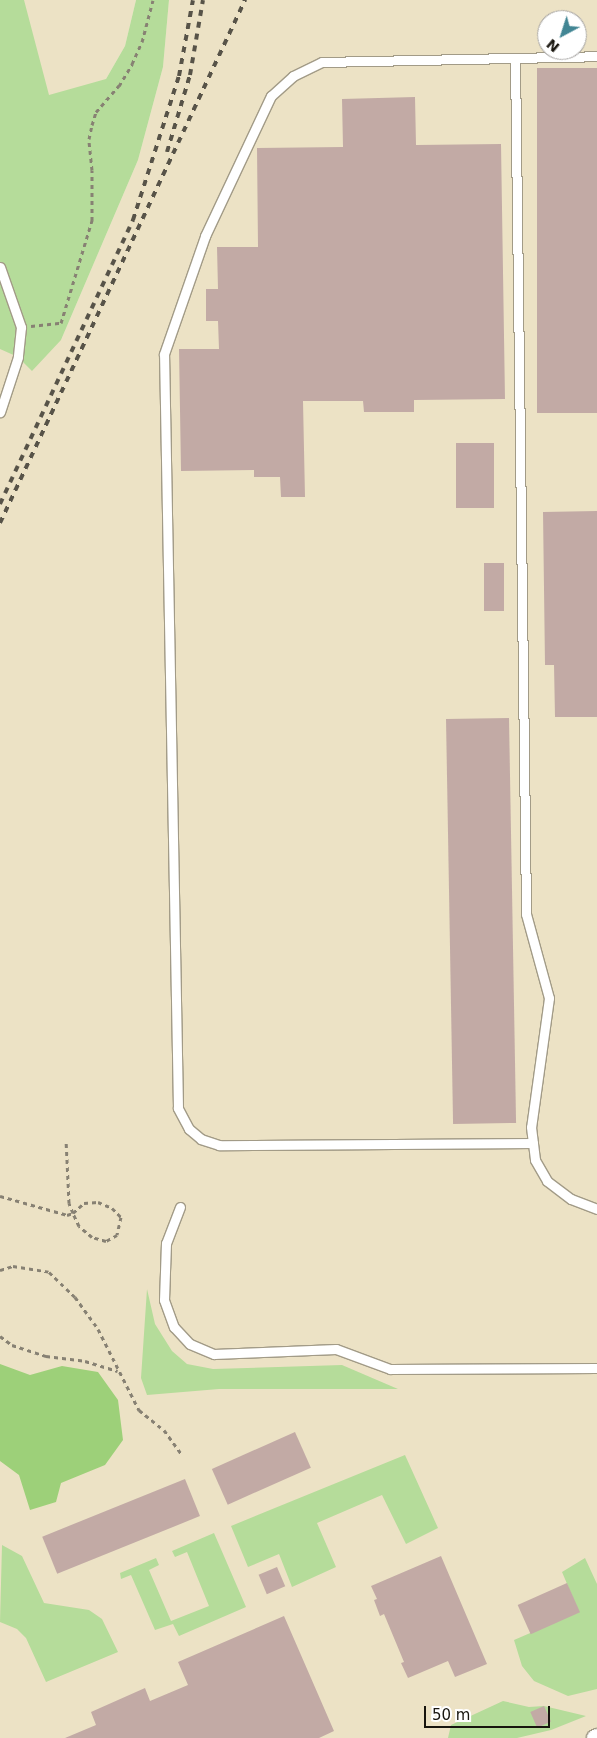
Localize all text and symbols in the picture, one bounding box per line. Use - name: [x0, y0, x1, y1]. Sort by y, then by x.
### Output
- north arrow: [537, 10, 587, 60]
- text: N: [543, 36, 563, 56]
- scale bar: [427, 1696, 553, 1728]
- text: 50 m: [432, 1706, 470, 1724]

